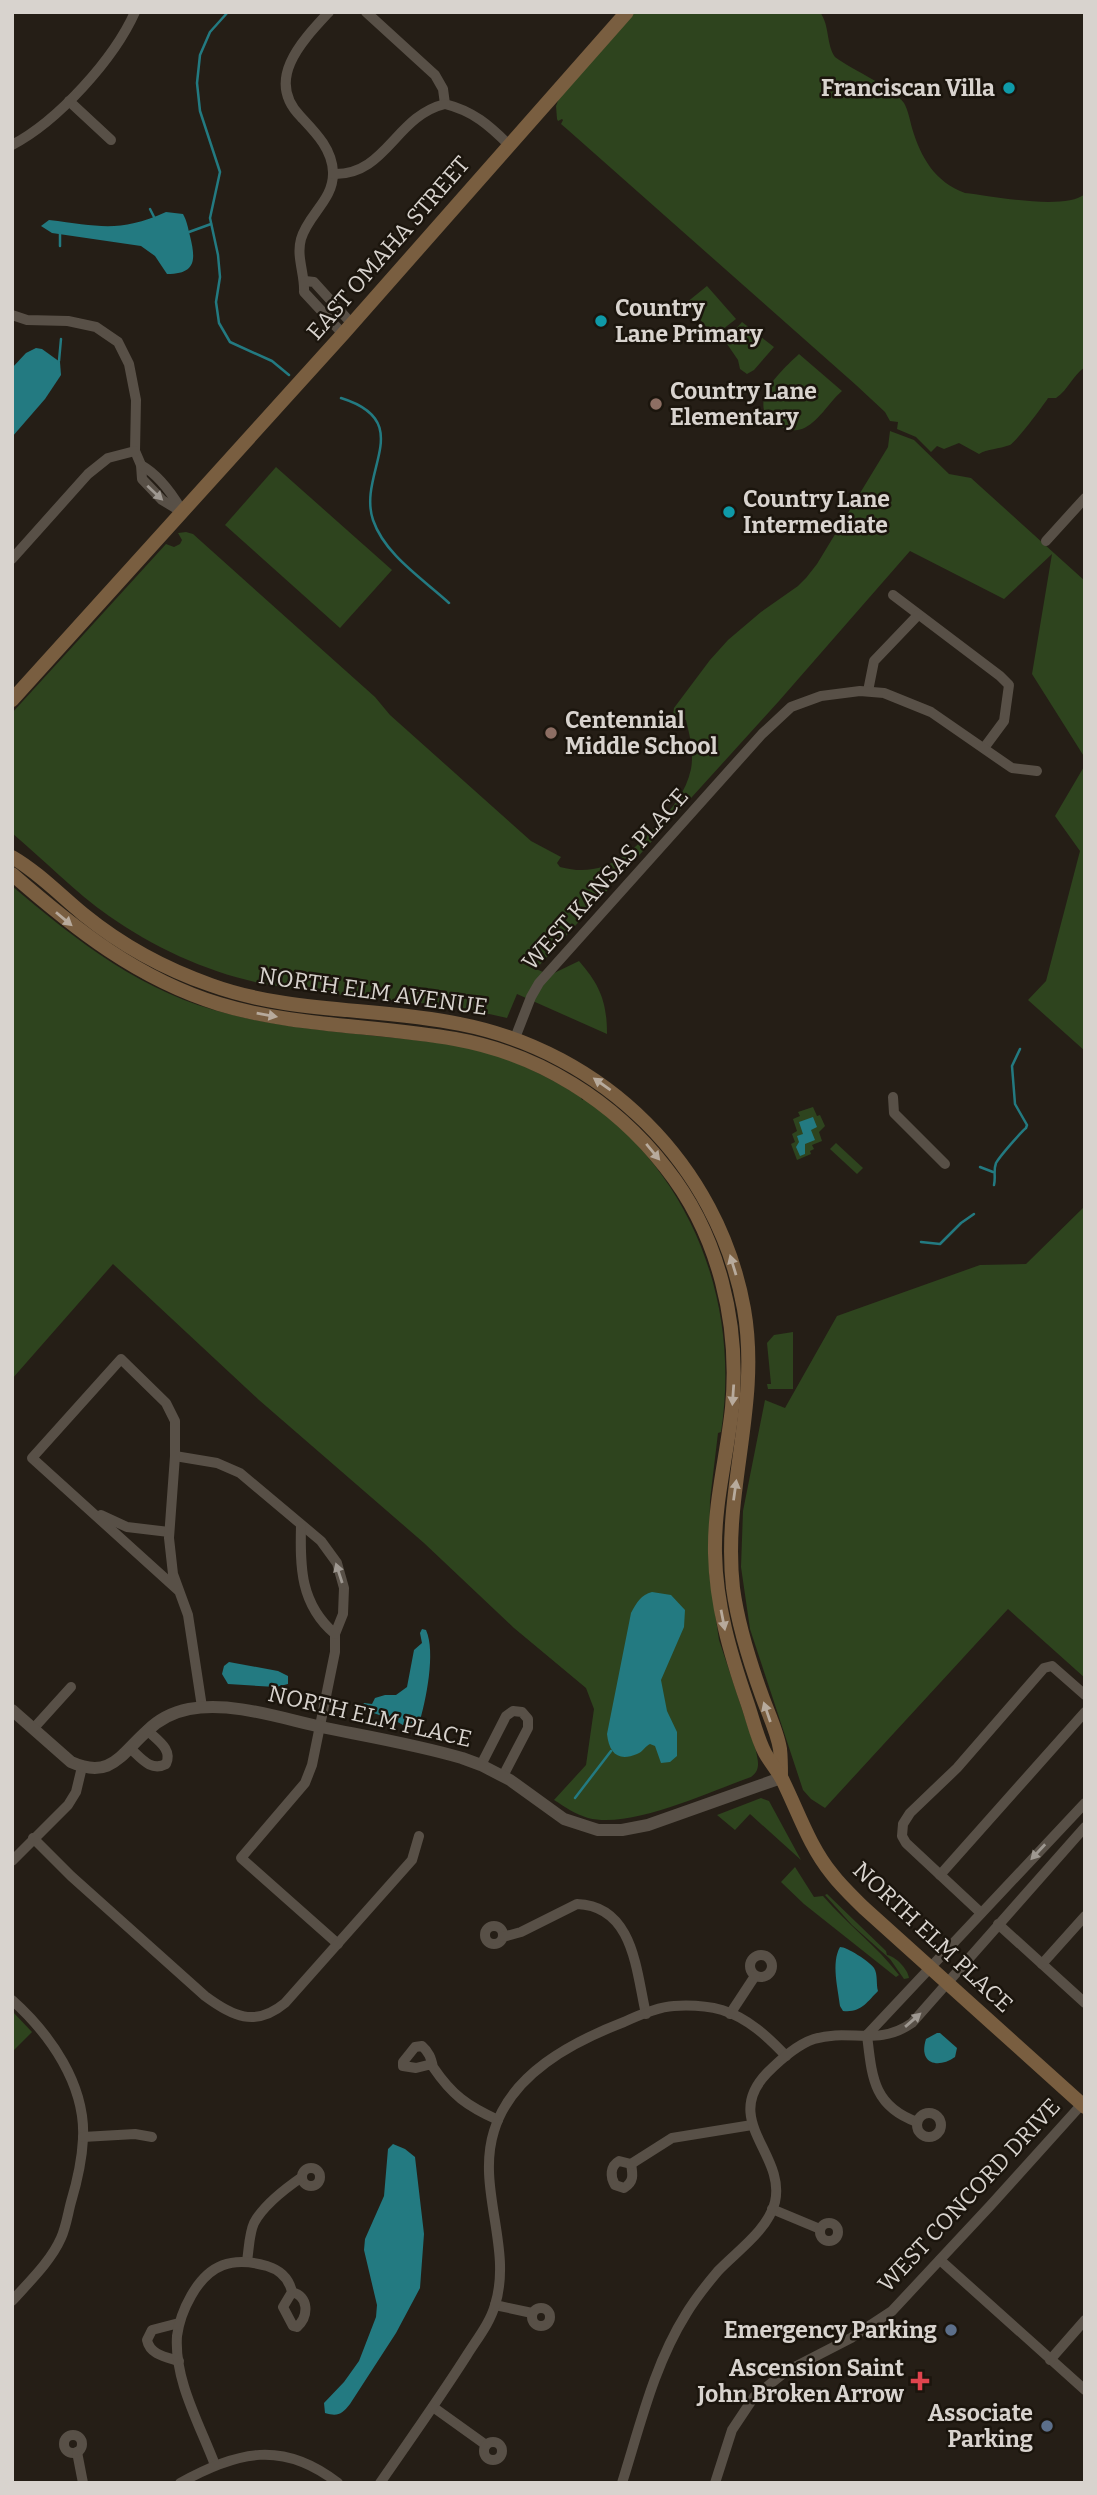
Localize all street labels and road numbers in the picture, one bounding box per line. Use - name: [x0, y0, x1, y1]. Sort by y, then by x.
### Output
- street label: EAST OMAHA STREET: [301, 151, 475, 345]
- street label: WEST KANSAS PLACE: [516, 782, 694, 976]
- street label: NORTH ELM AVENUE: [257, 961, 489, 1021]
- street label: NORTH ELM PLACE: [265, 1679, 475, 1753]
- street label: NORTH ELM PLACE: [847, 1856, 1019, 2018]
- street label: WEST CONCORD DRIVE: [872, 2092, 1066, 2298]

